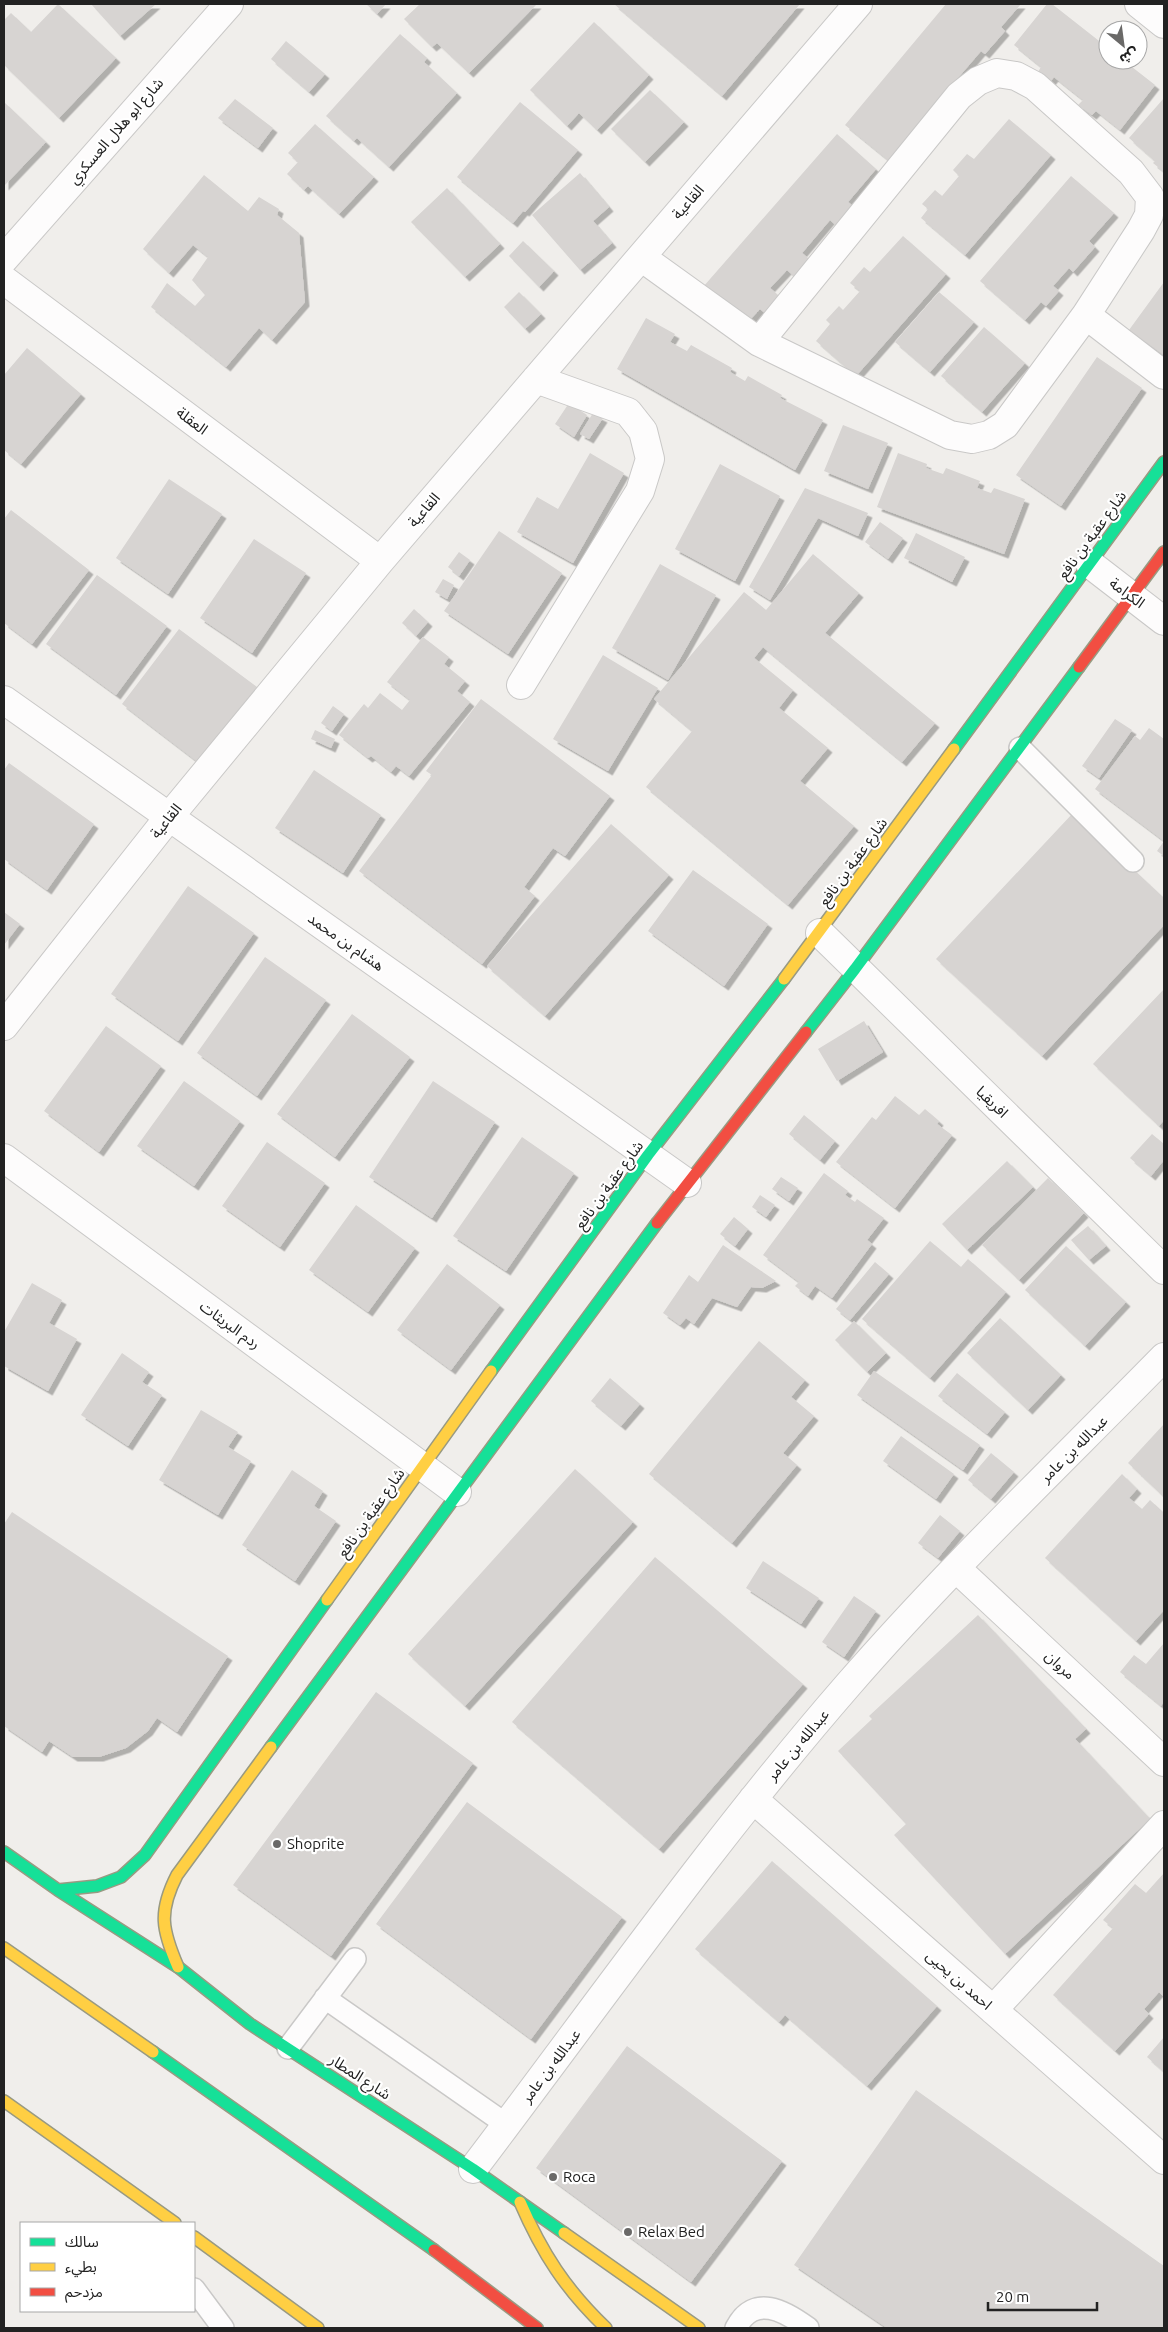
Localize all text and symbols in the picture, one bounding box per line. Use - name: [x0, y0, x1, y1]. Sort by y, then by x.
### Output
- north arrow: [1098, 20, 1148, 70]
- text: ش: [1117, 45, 1142, 68]
- street label: شارع ابو هلال العسكري: [65, 74, 170, 190]
- street label: القاعية: [668, 181, 707, 222]
- street label: العقلة: [173, 403, 211, 438]
- street label: شارع عقبة بن نافع: [1054, 487, 1133, 585]
- street label: القاعية: [404, 489, 443, 530]
- street label: الكرامة: [1106, 574, 1148, 612]
- street label: القاعية: [147, 800, 185, 842]
- street label: شارع عقبة بن نافع: [815, 814, 894, 912]
- street label: هشام بن محمد: [303, 909, 388, 977]
- street label: افريقيا: [972, 1082, 1012, 1122]
- street label: شارع عقبة بن نافع: [571, 1137, 650, 1235]
- street label: ردم البريثات: [195, 1297, 264, 1355]
- street label: عبدالله بن عامر: [1036, 1411, 1112, 1487]
- street label: شارع عقبة بن نافع: [334, 1465, 411, 1563]
- street label: مروان: [1041, 1647, 1079, 1683]
- street label: عبدالله بن عامر: [762, 1705, 833, 1785]
- place label: Shoprite: [287, 1835, 344, 1852]
- marker: Shoprite: [271, 1838, 283, 1850]
- street label: احمد بن يحيى: [922, 1946, 996, 2014]
- street label: عبدالله بن عامر: [517, 2025, 585, 2107]
- street label: شارع المطار: [324, 2050, 394, 2106]
- place label: Roca: [563, 2168, 596, 2185]
- marker: Roca: [547, 2171, 559, 2183]
- legend: [20, 2222, 195, 2312]
- place label: Relax Bed: [638, 2223, 705, 2240]
- marker: Relax Bed: [622, 2226, 634, 2238]
- text: سالك: [65, 2233, 99, 2250]
- text: بطيء: [65, 2258, 97, 2278]
- scale bar: [988, 2280, 1097, 2312]
- text: مزدحم: [65, 2283, 103, 2303]
- text: 20 m: [996, 2288, 1029, 2305]

